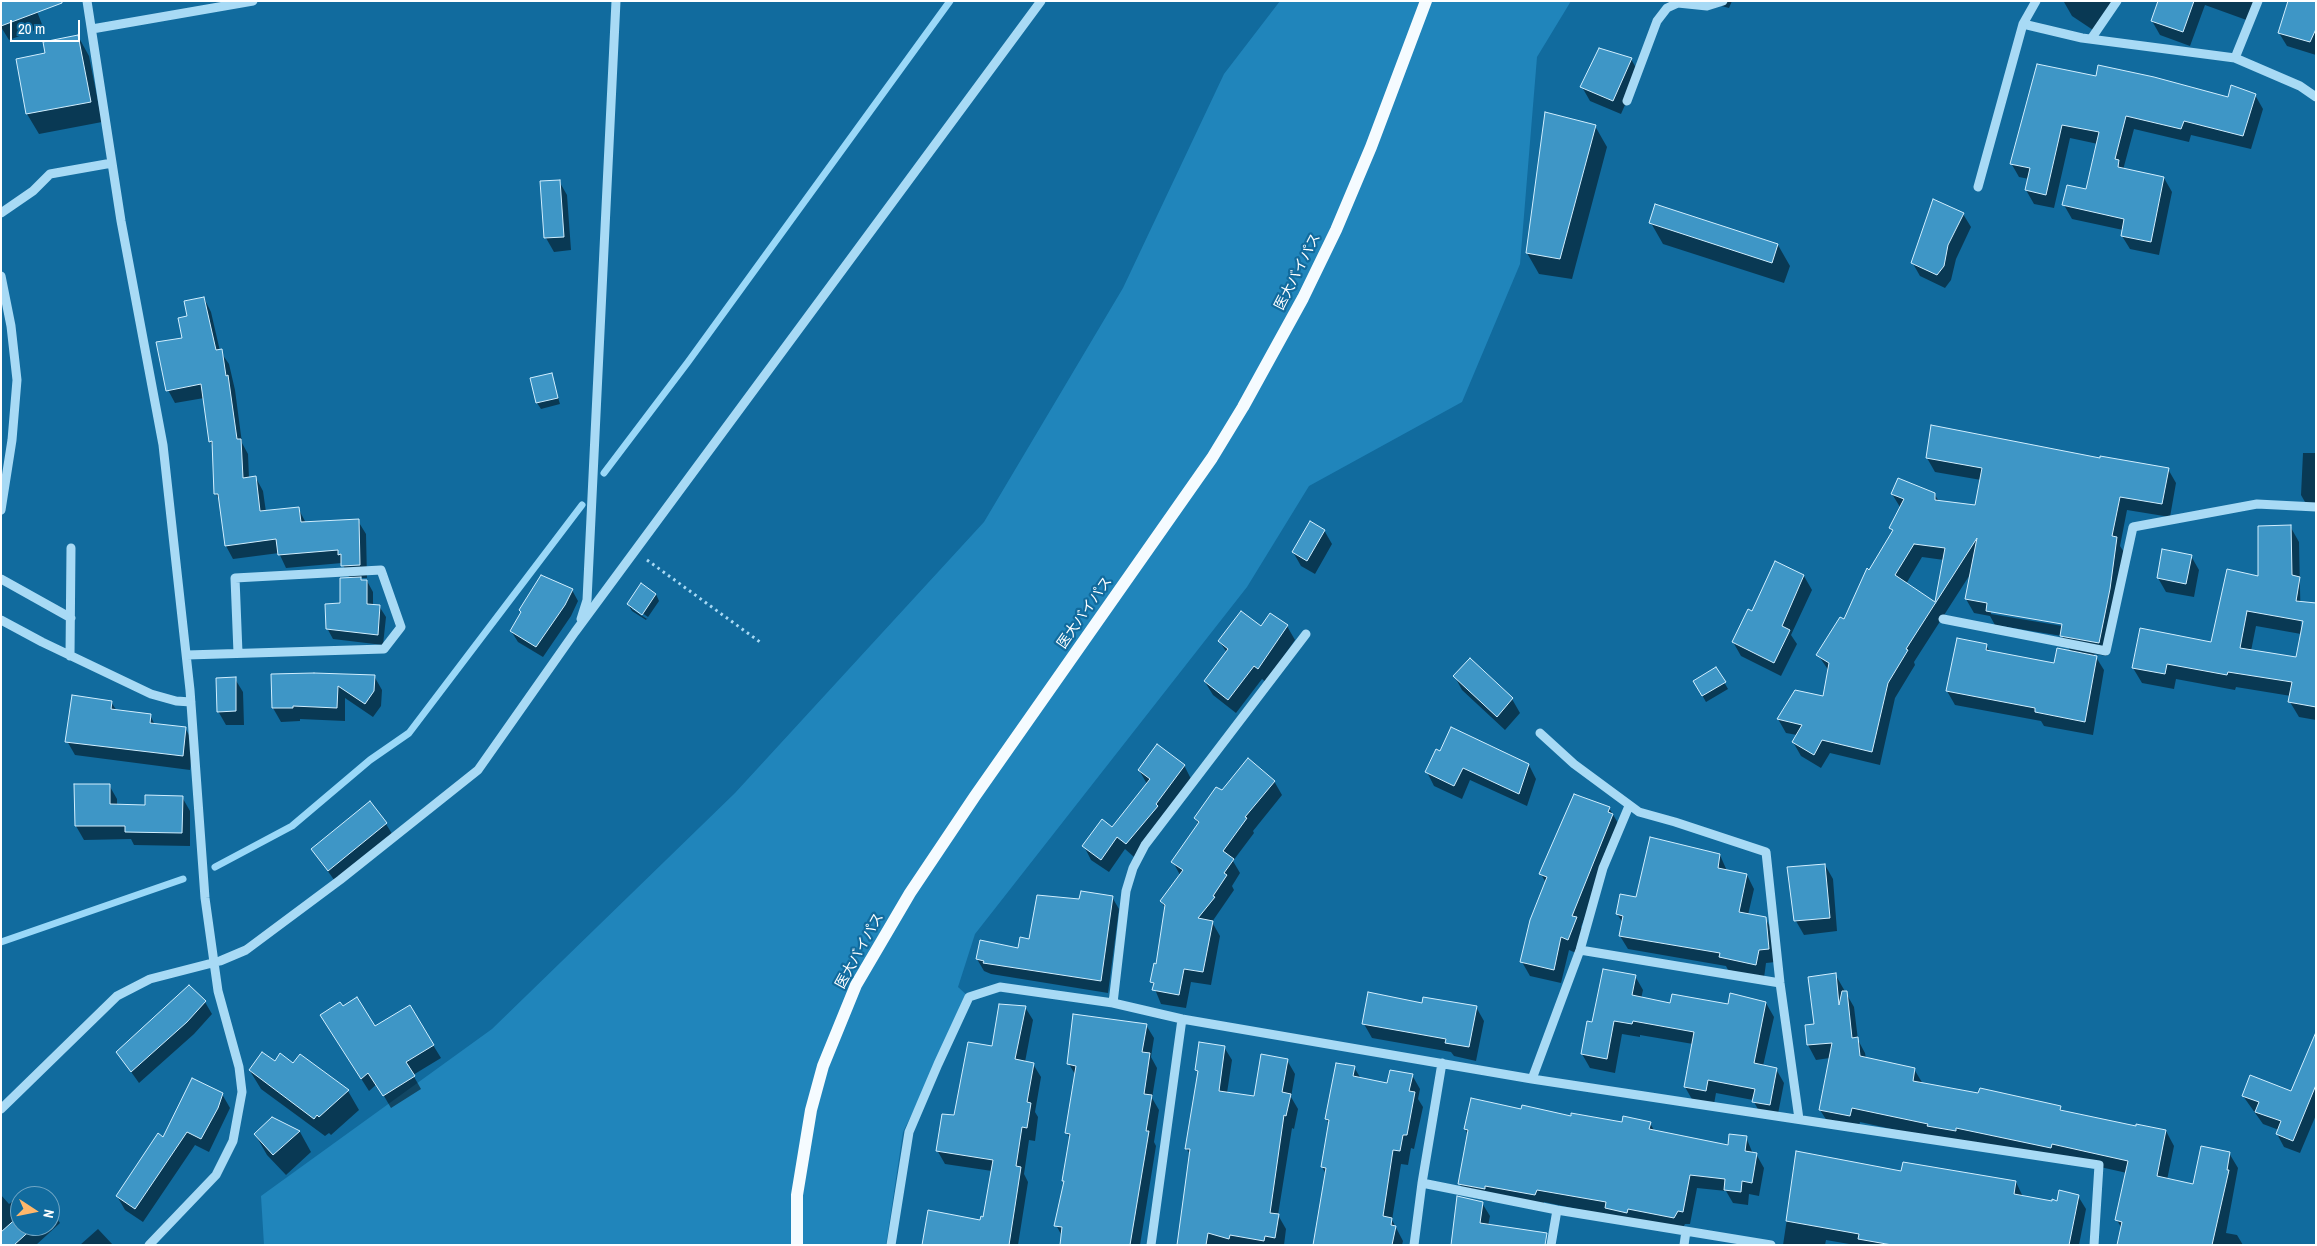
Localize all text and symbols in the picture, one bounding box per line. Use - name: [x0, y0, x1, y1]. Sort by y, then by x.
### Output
- scale bar: [12, 10, 82, 42]
- text: 20 m: [18, 18, 45, 39]
- street label: 医大バイパス: [1271, 231, 1325, 313]
- street label: 医大バイパス: [1054, 574, 1116, 652]
- street label: 医大バイパス: [832, 910, 888, 992]
- north arrow: [10, 1186, 60, 1236]
- text: N: [39, 1208, 58, 1219]

